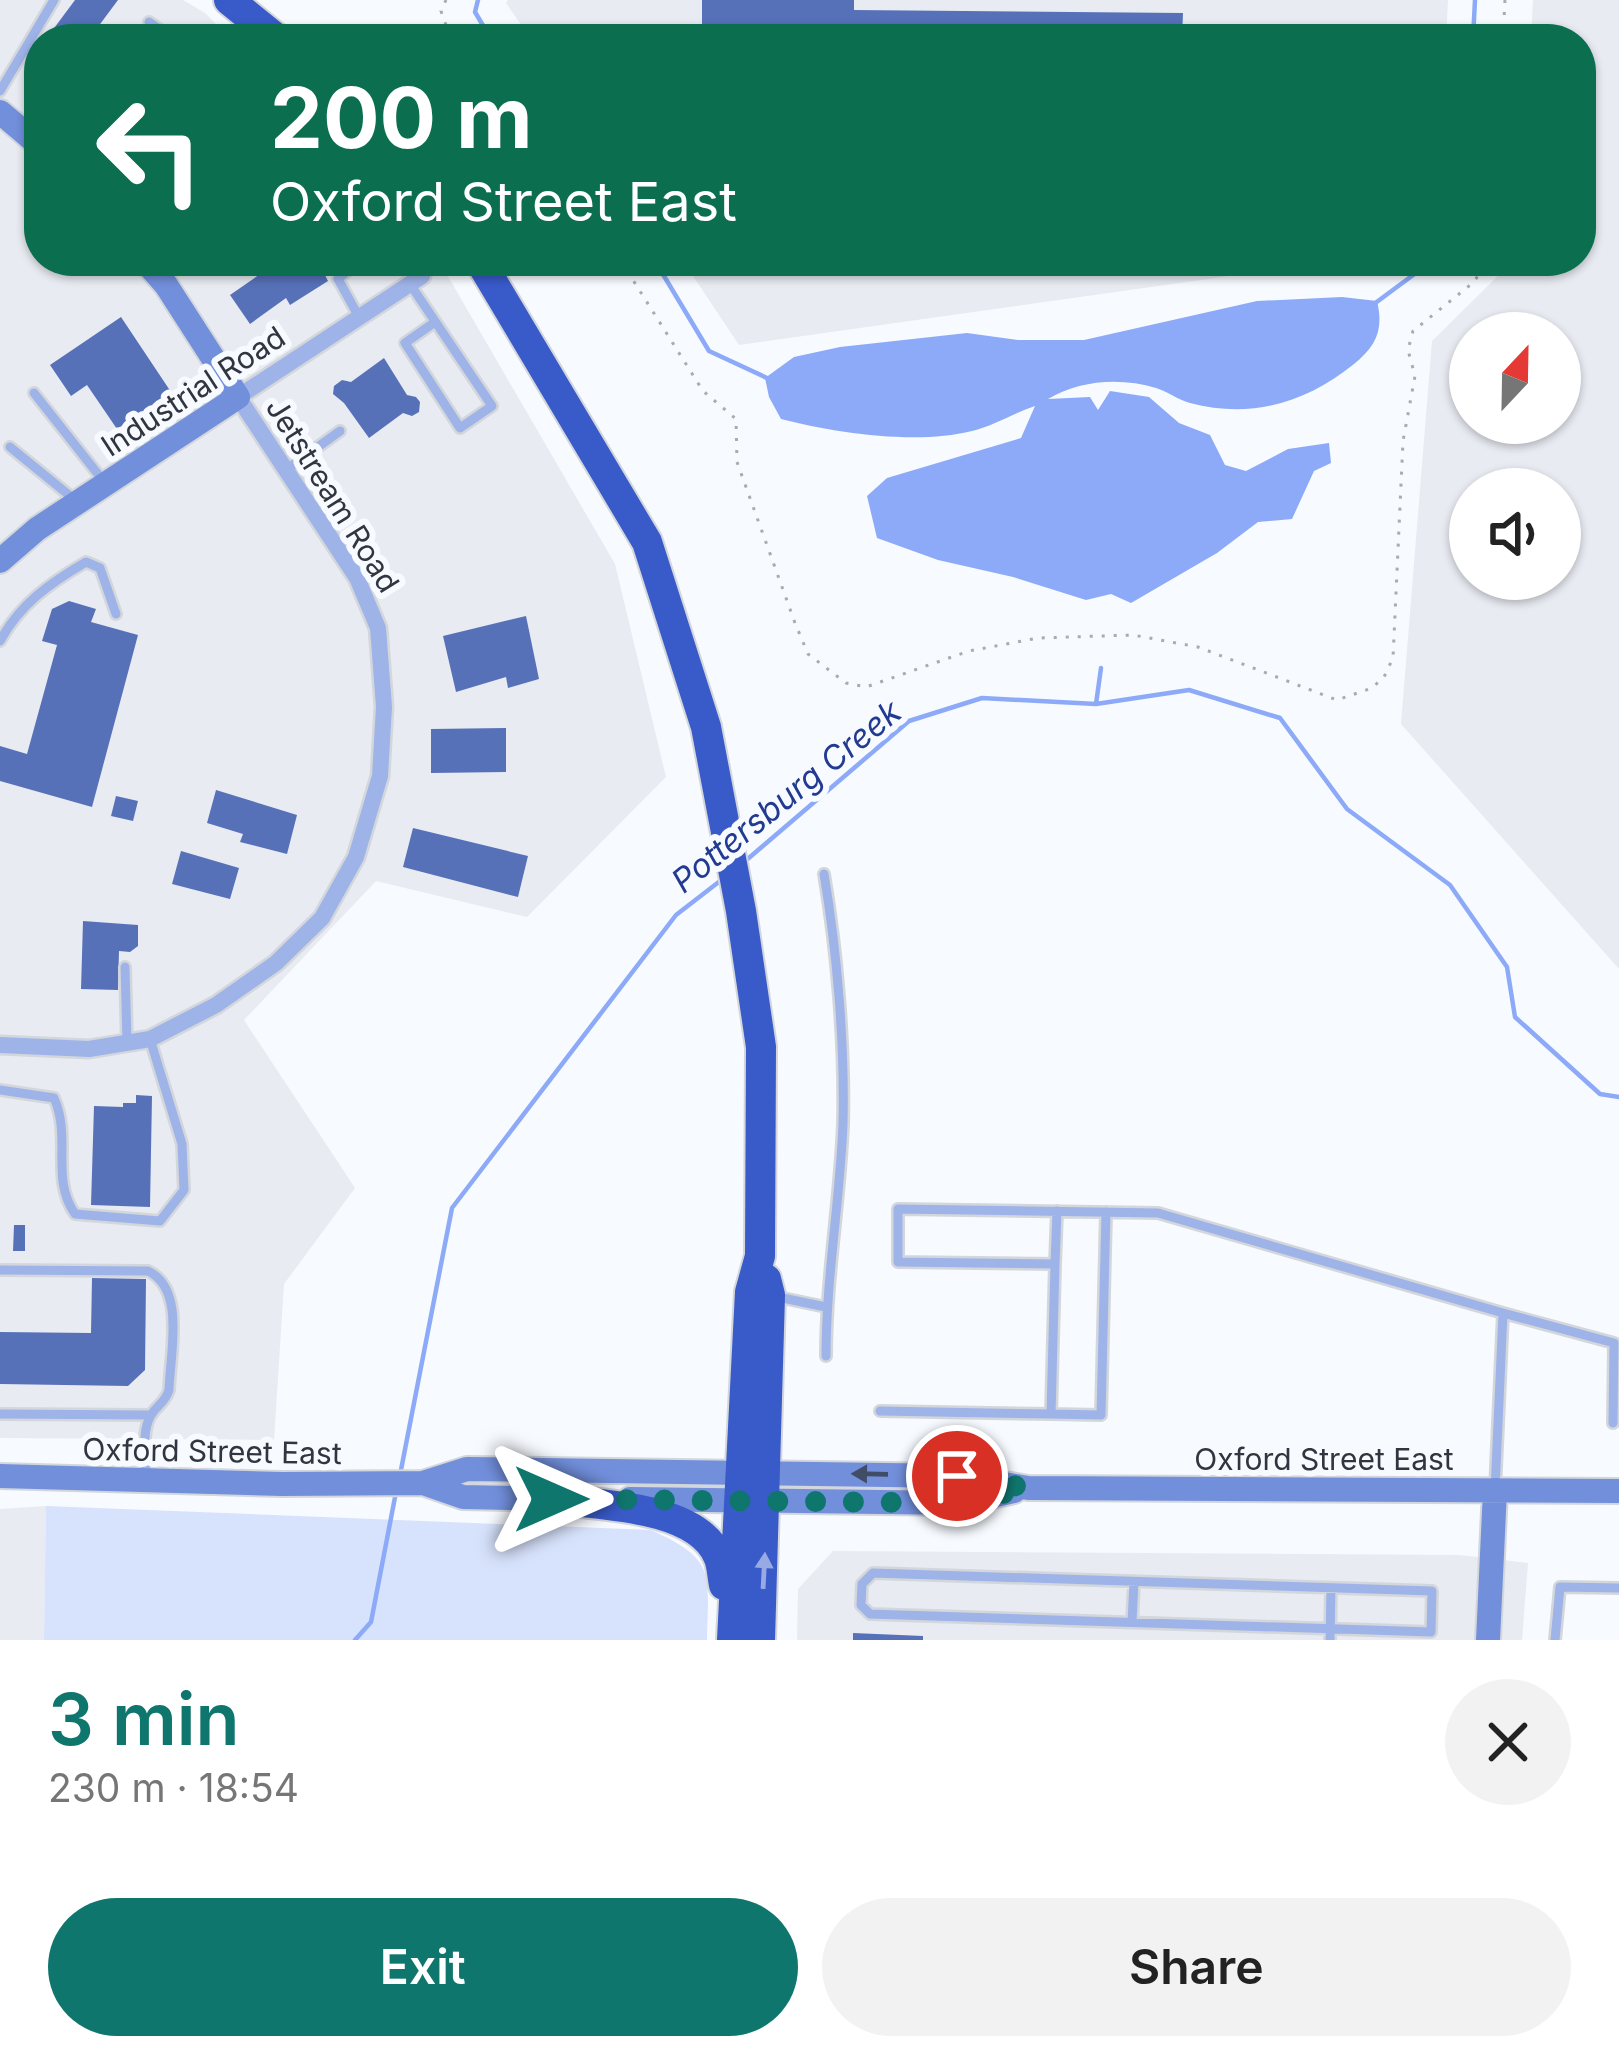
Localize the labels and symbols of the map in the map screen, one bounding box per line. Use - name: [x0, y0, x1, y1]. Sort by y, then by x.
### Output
- north arrow: [1449, 312, 1581, 444]
- street label: Industrial Road: [95, 318, 291, 464]
- street label: Jetstream Road: [259, 391, 407, 599]
- water label: Pottersburg Creek: [663, 691, 909, 901]
- pin: [906, 1425, 1008, 1527]
- street label: Oxford Street East: [82, 1431, 342, 1471]
- position arrow: [488, 1436, 614, 1562]
- street label: Oxford Street East: [1194, 1441, 1454, 1477]
- one-way arrow: [850, 1465, 888, 1484]
- one-way arrow: [755, 1551, 774, 1589]

